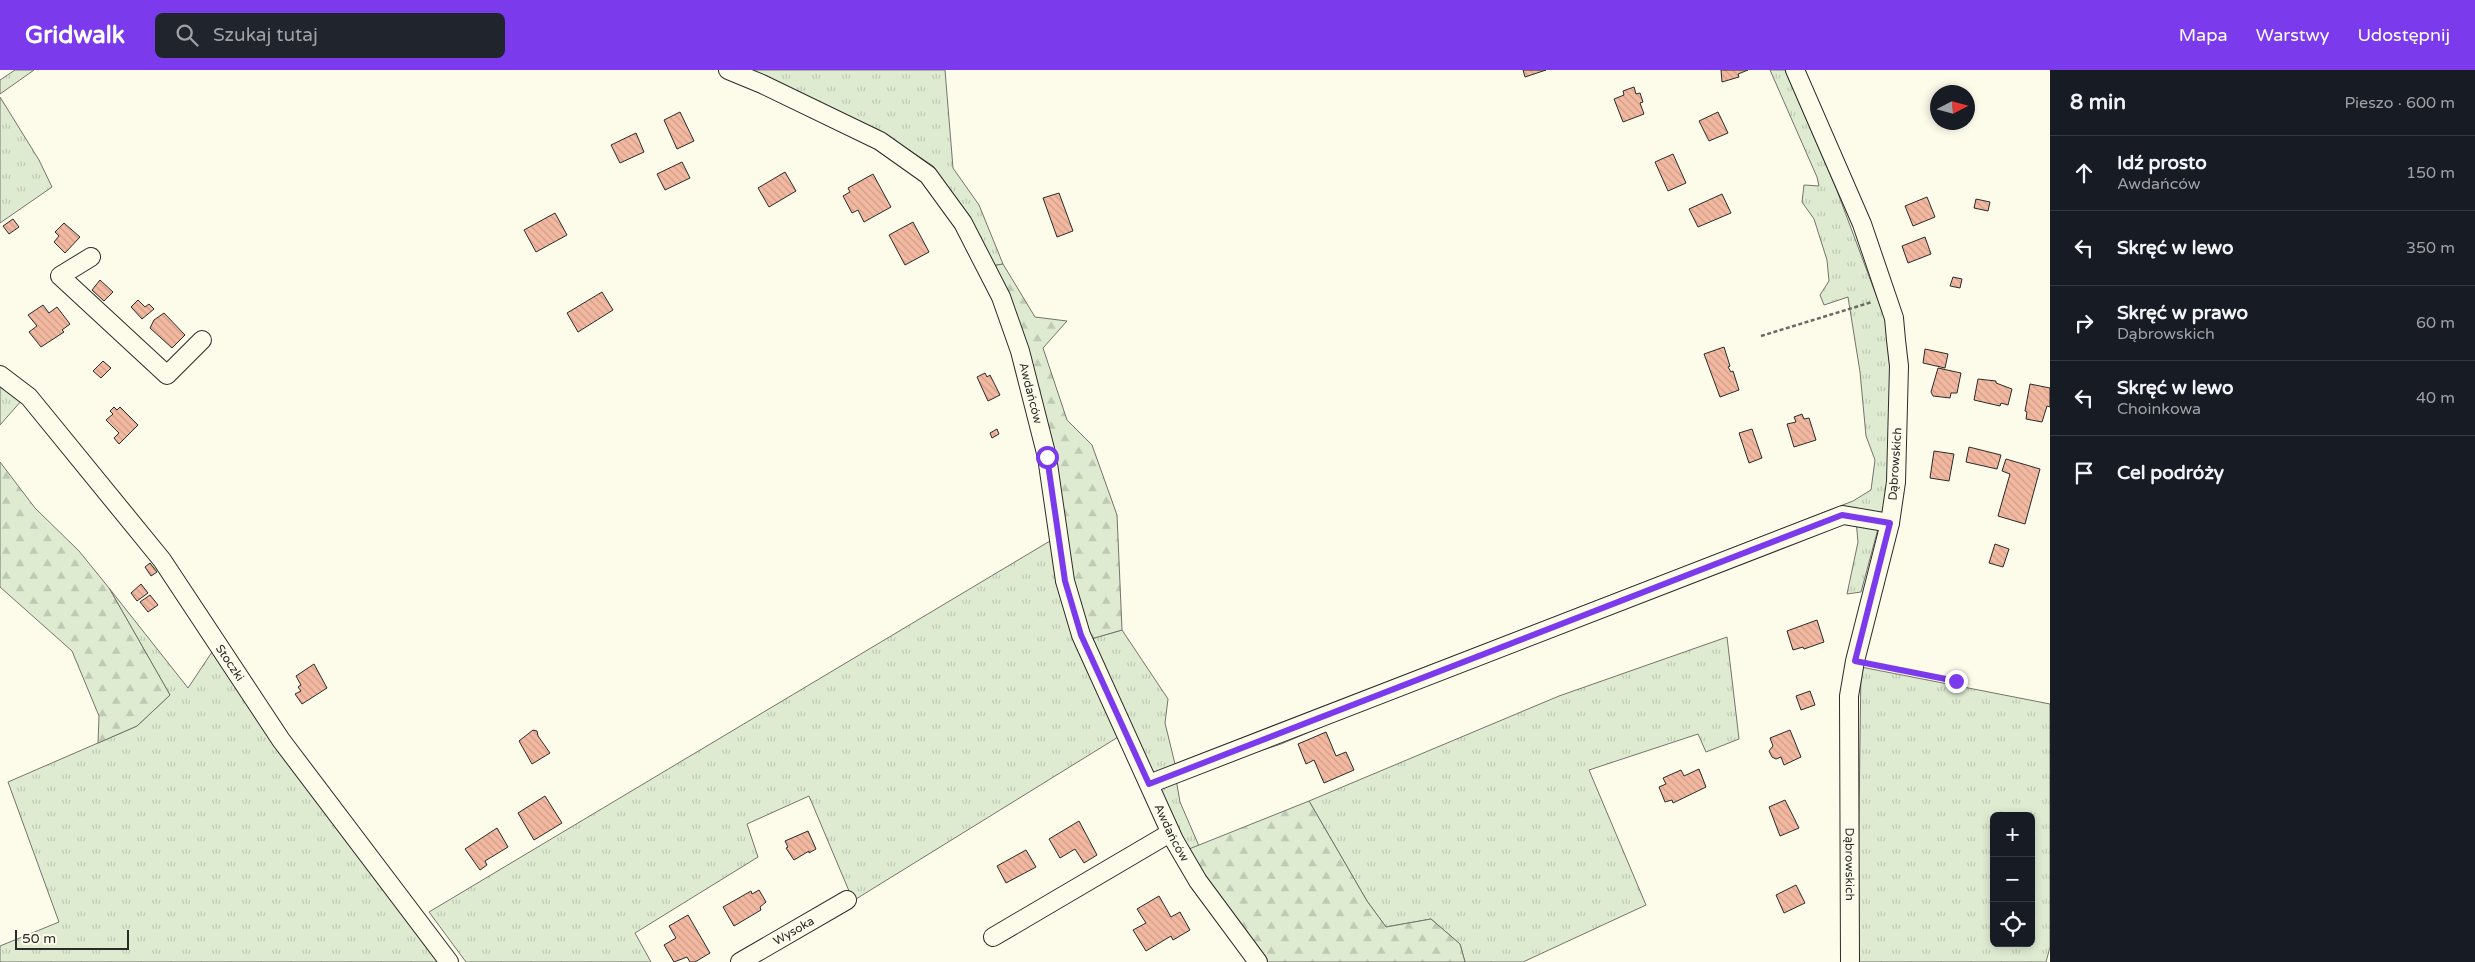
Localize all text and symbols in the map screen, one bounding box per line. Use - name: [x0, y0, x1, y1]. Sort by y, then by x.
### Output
- search box: [155, 13, 505, 58]
- text: Gridwalk: [25, 21, 125, 50]
- icon: search: [173, 21, 201, 49]
- text: Szukaj tutaj: [213, 24, 318, 46]
- text: Mapa: [2179, 24, 2228, 46]
- text: Warstwy: [2256, 24, 2329, 46]
- text: Udostępnij: [2357, 24, 2450, 46]
- north arrow: [1930, 85, 1975, 130]
- text: 8 min: [2070, 90, 2126, 115]
- text: Pieszo · 600 m: [2344, 93, 2455, 113]
- text: Idź prosto: [2117, 152, 2207, 174]
- icon: ahead: [2070, 159, 2098, 187]
- text: 150 m: [2406, 163, 2455, 183]
- text: Awdańców: [2117, 174, 2201, 194]
- icon: left: [2070, 234, 2098, 262]
- text: Skręć w lewo: [2117, 237, 2234, 259]
- text: 350 m: [2406, 238, 2455, 258]
- text: Skręć w prawo: [2117, 302, 2248, 324]
- icon: right: [2070, 309, 2098, 337]
- text: 60 m: [2416, 313, 2455, 333]
- text: Dąbrowskich: [2117, 324, 2215, 344]
- street label: Awdańców: [1016, 361, 1045, 426]
- text: Skręć w lewo: [2117, 377, 2234, 399]
- icon: left: [2070, 384, 2098, 412]
- text: 40 m: [2416, 388, 2455, 408]
- text: Choinkowa: [2117, 399, 2201, 419]
- street label: Dąbrowskich: [1885, 427, 1905, 501]
- route start: [1036, 446, 1059, 469]
- icon: arrive: [2070, 459, 2098, 487]
- text: Cel podróży: [2117, 462, 2224, 484]
- street label: Stoczki: [213, 642, 247, 684]
- route end: [1945, 670, 1968, 693]
- street label: Awdańców: [1152, 802, 1192, 864]
- map controls: [1990, 812, 2035, 947]
- button: +: [1990, 812, 2035, 857]
- street label: Dąbrowskich: [1842, 827, 1857, 901]
- button: −: [1990, 857, 2035, 902]
- button: locate: [1990, 902, 2035, 947]
- street label: Wysoka: [771, 914, 816, 948]
- scale bar: [15, 927, 129, 950]
- text: 50 m: [22, 930, 56, 947]

